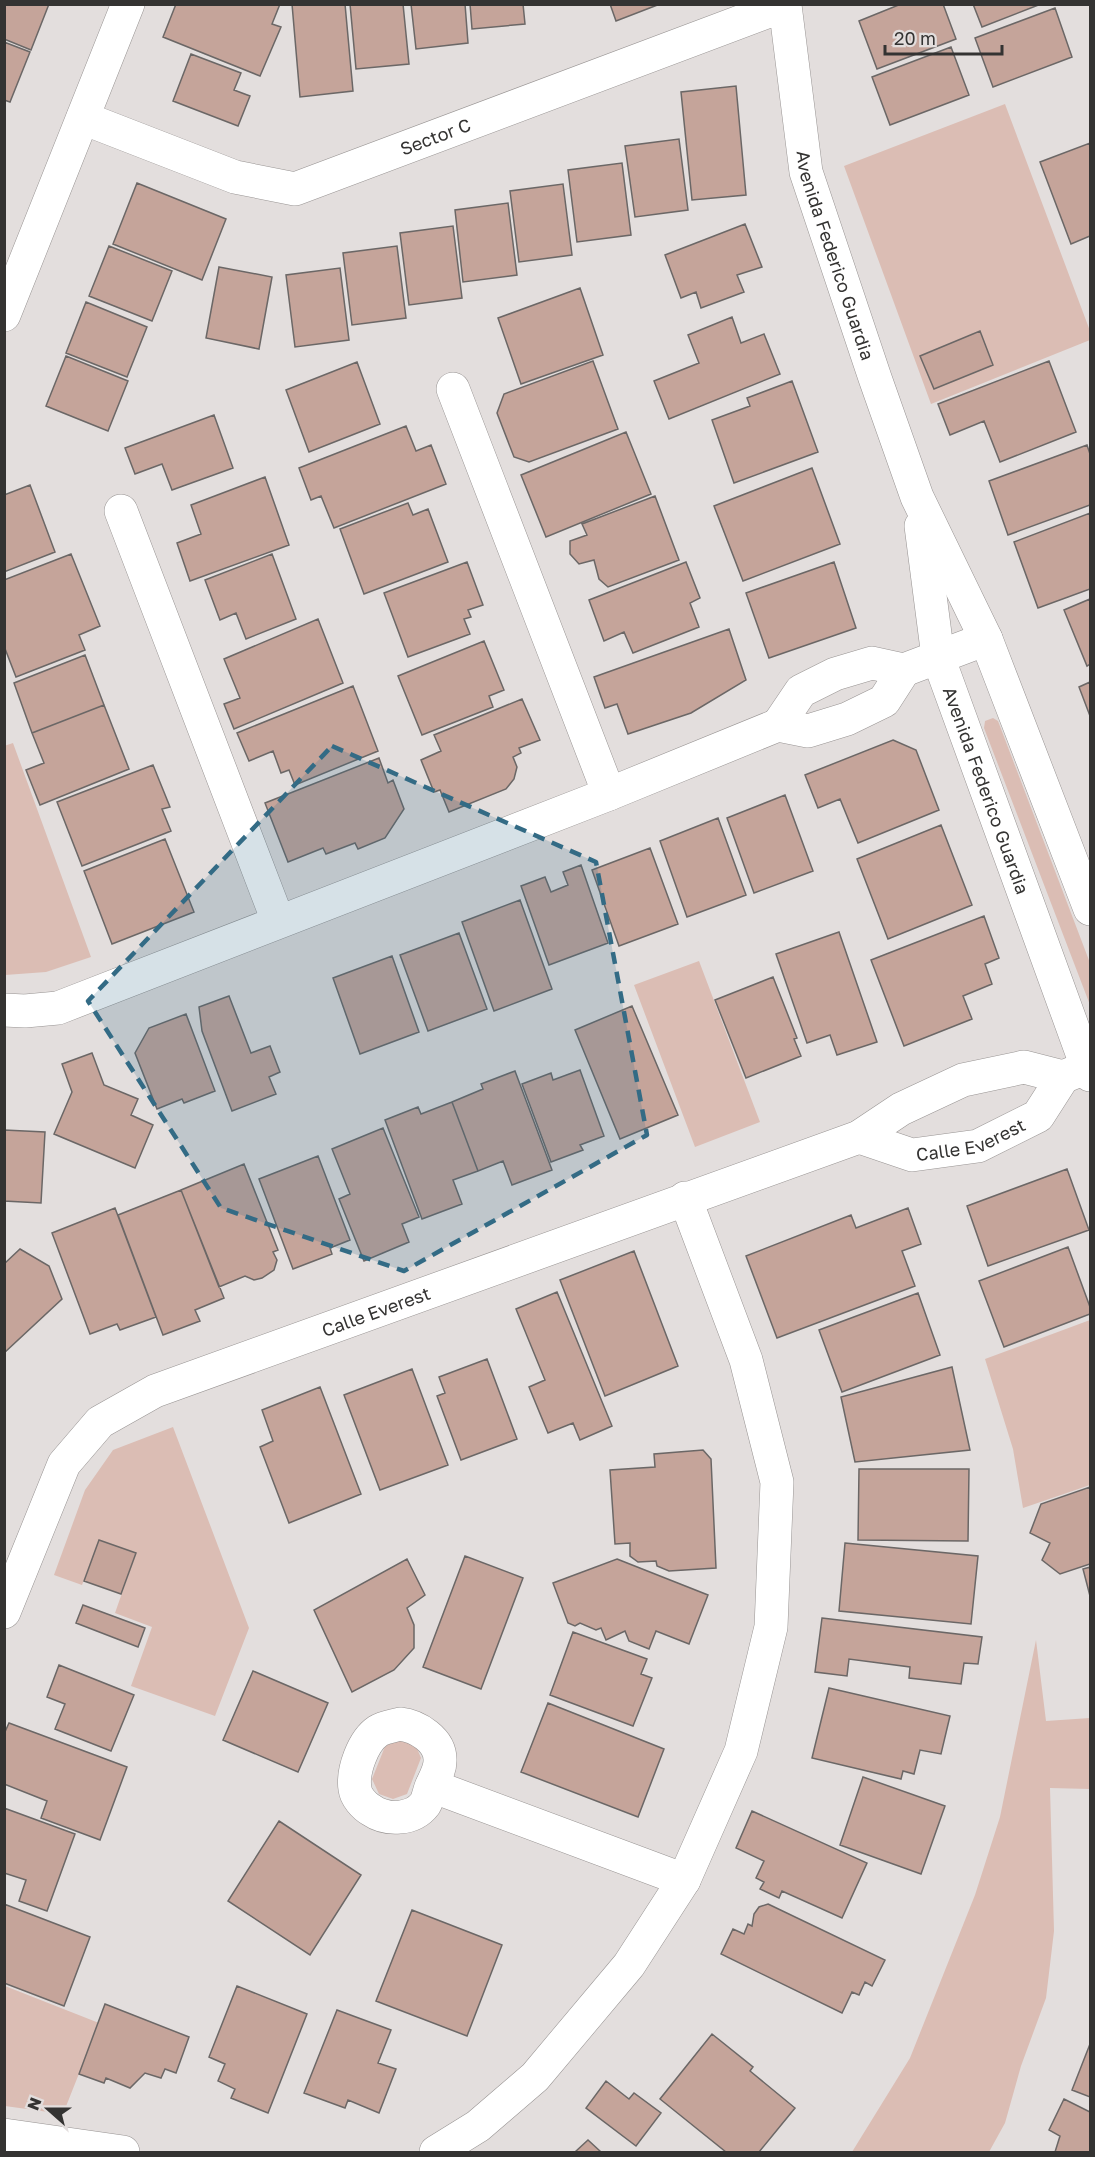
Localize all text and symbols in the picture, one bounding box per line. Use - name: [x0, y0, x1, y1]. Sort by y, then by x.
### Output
- scale bar: [885, 18, 1002, 56]
- text: 20 m: [894, 27, 936, 49]
- street label: Sector C: [397, 113, 474, 160]
- street label: Avenida Federico Guardia: [792, 149, 879, 363]
- street label: Avenida Federico Guardia: [939, 684, 1034, 897]
- street label: Calle Everest: [915, 1113, 1029, 1165]
- street label: Calle Everest: [319, 1282, 433, 1341]
- north arrow: [18, 2079, 78, 2139]
- text: N: [22, 2094, 46, 2113]

